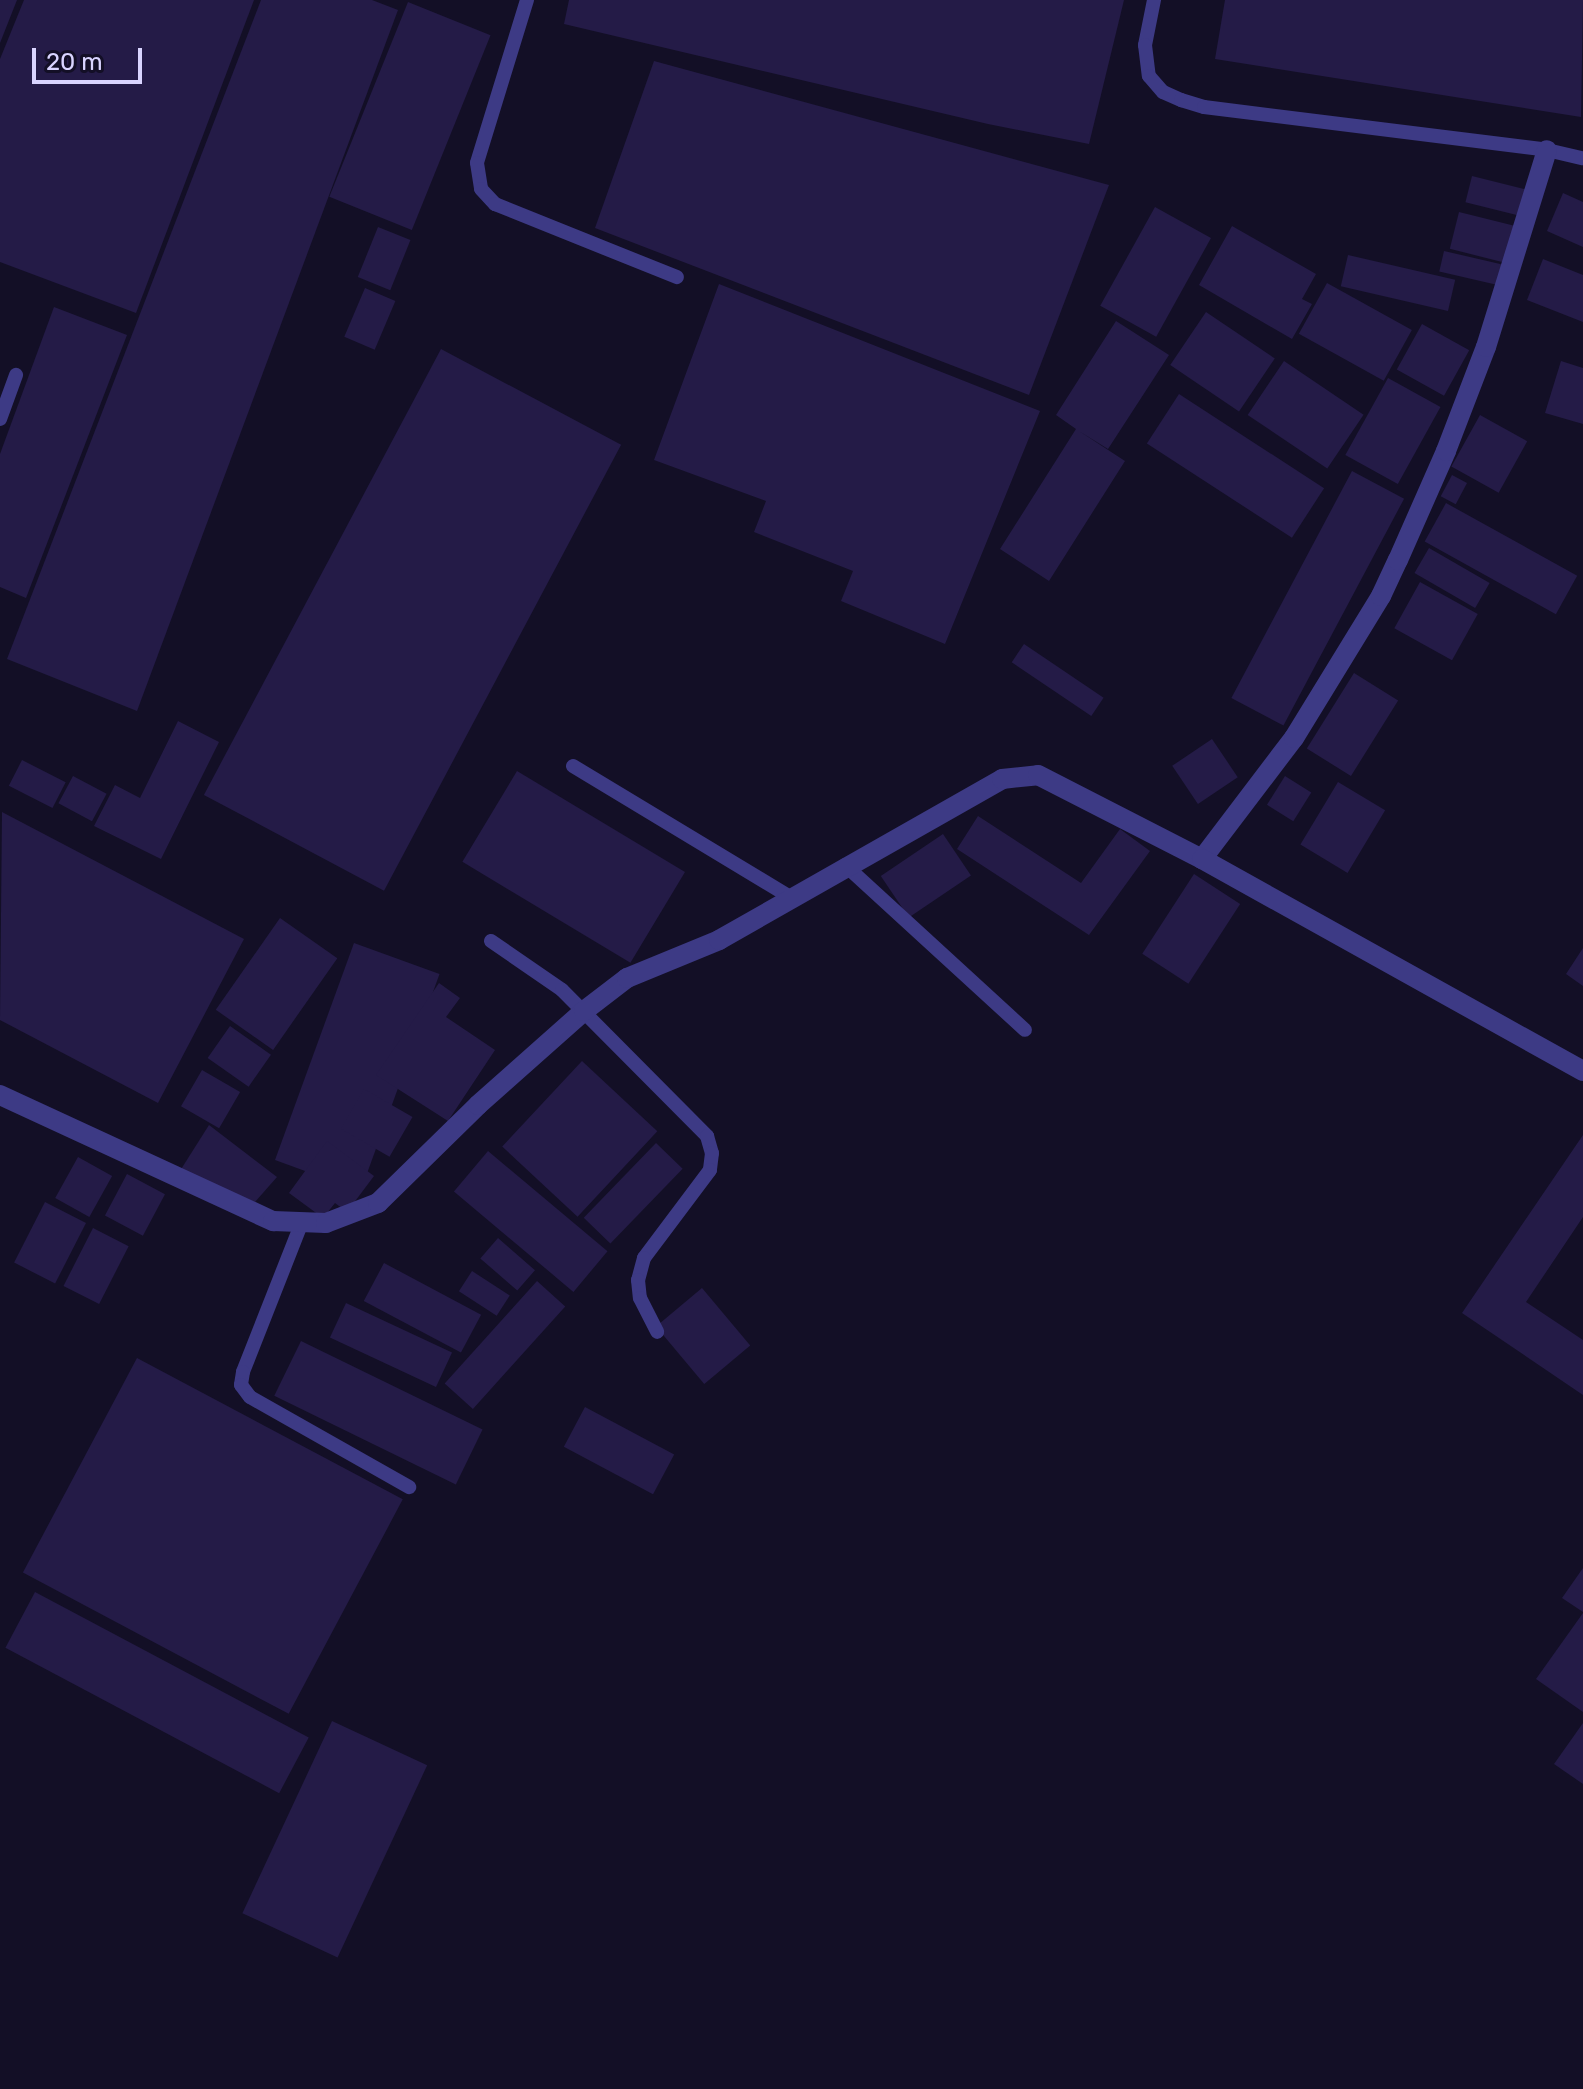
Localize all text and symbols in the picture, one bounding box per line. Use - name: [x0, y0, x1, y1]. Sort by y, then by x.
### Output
- scale bar: [36, 32, 146, 82]
- text: 20 m: [46, 48, 103, 76]

